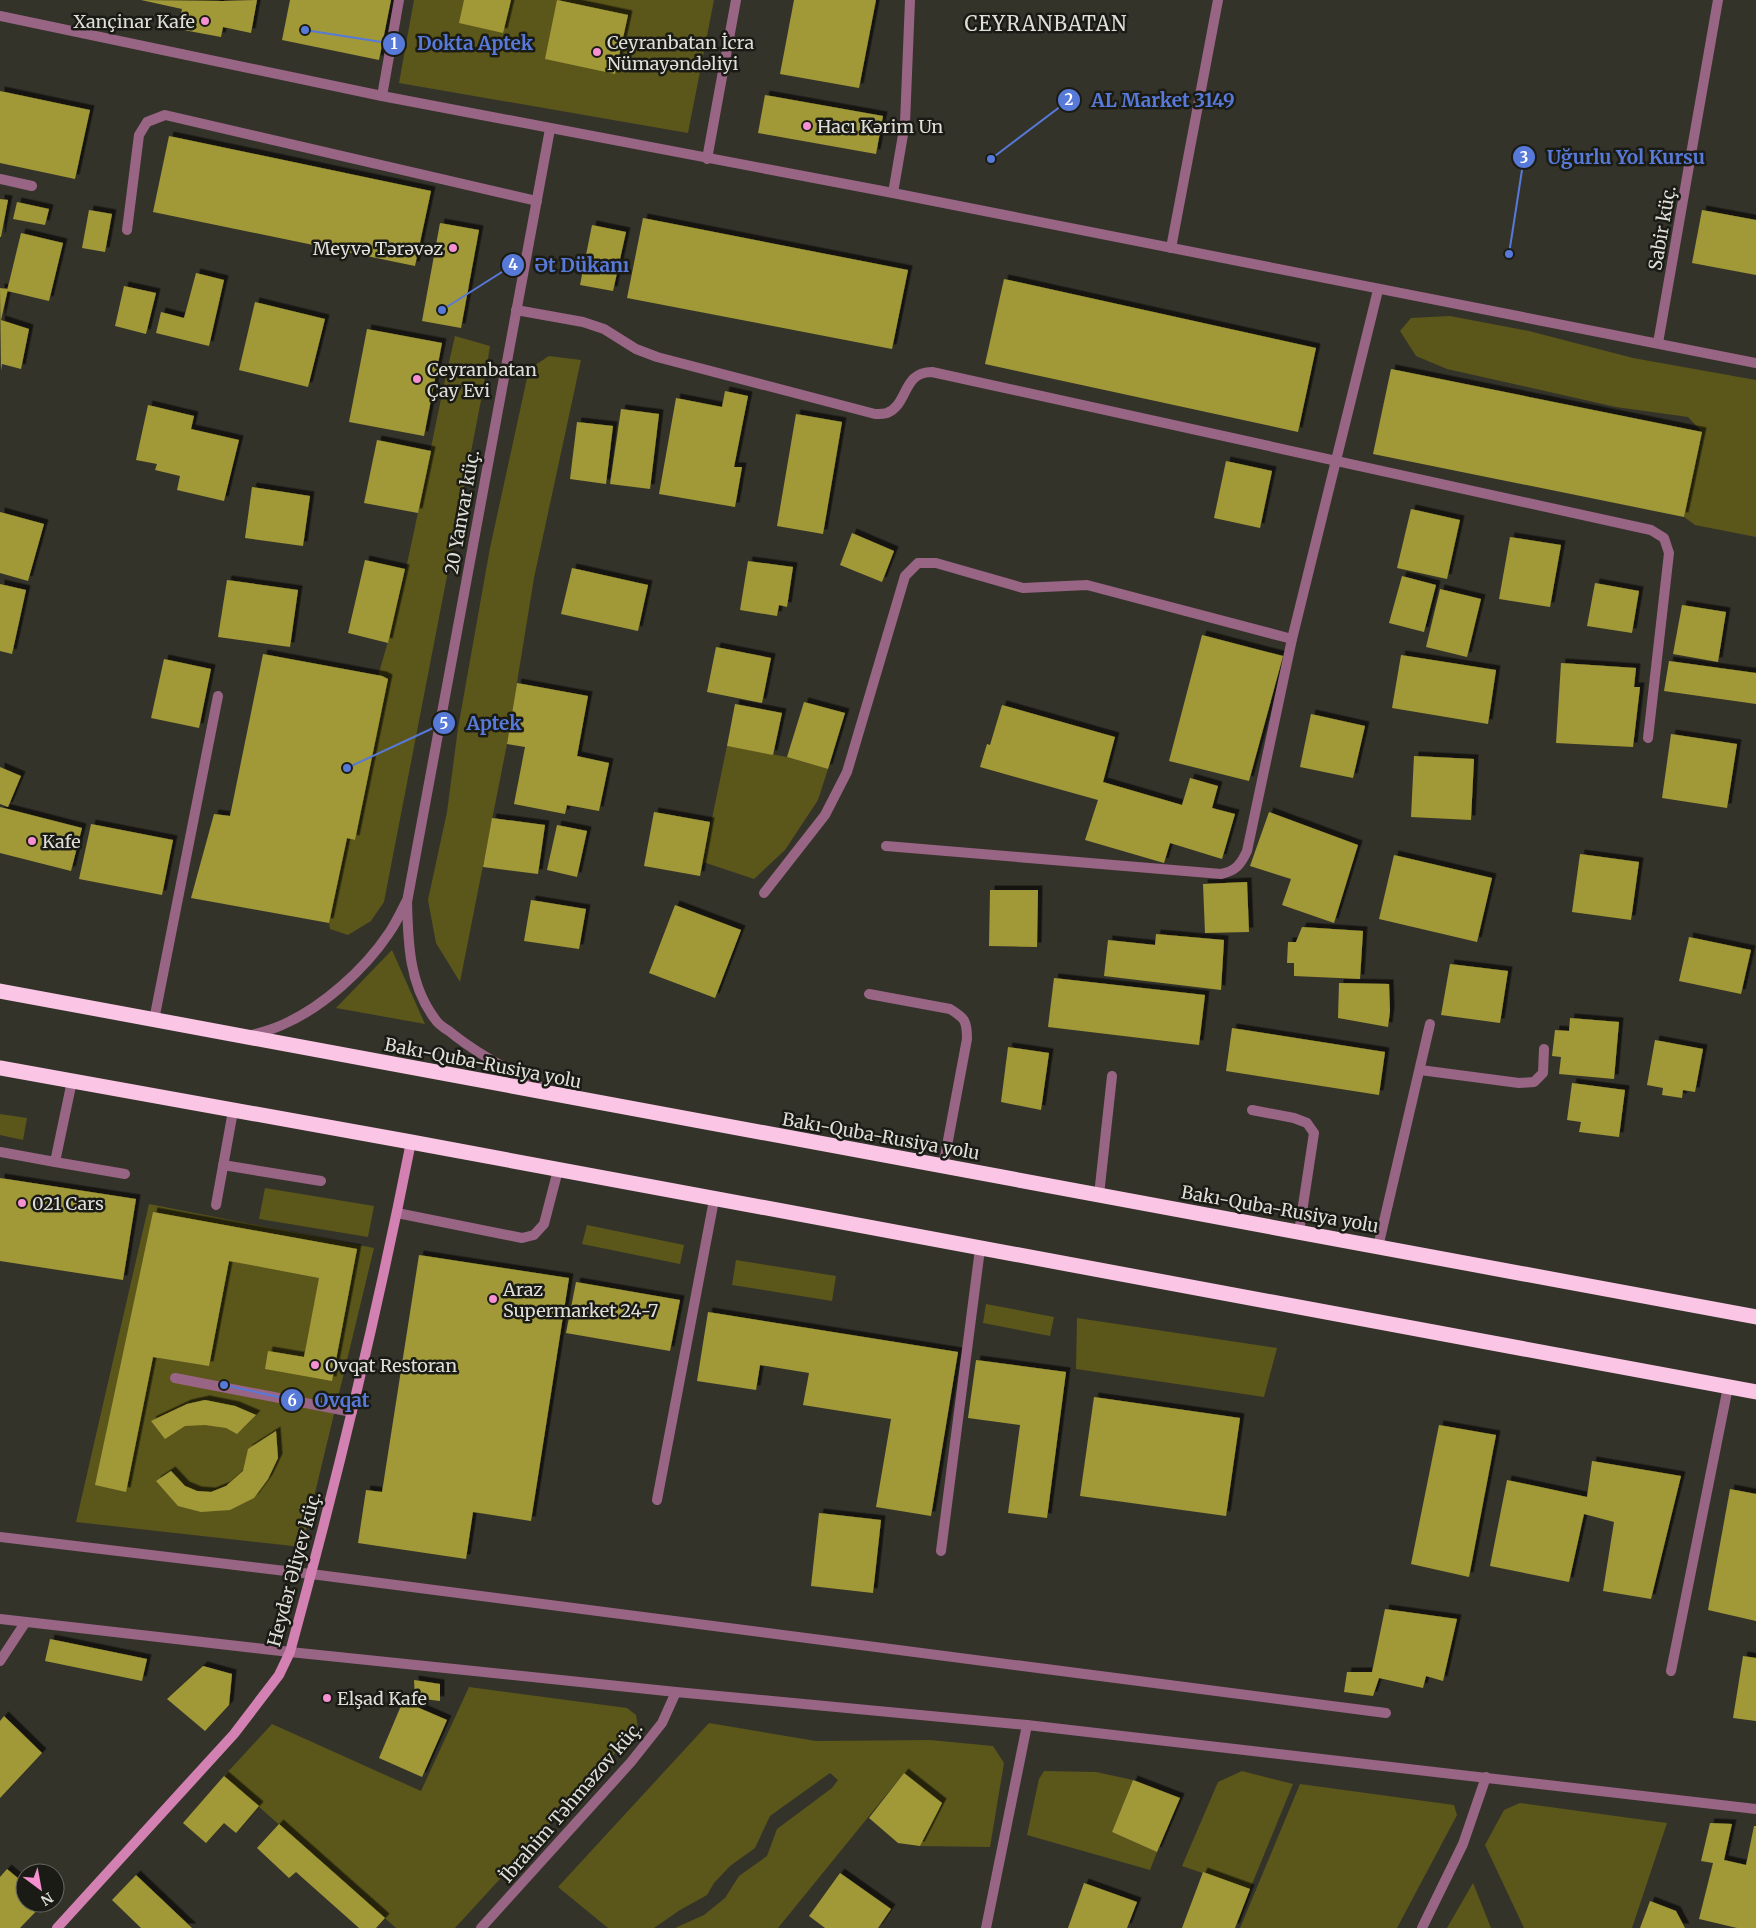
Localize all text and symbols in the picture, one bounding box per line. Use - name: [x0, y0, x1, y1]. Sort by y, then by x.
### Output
- place label: Xançinar Kafe: [73, 10, 195, 33]
- district label: CEYRANBATAN: [964, 11, 1128, 36]
- marker: Xançinar Kafe: [199, 15, 211, 27]
- callout: Dokta Aptek: [382, 27, 543, 61]
- text: Dokta Aptek: [417, 31, 534, 55]
- place label: Ceyranbatan İcra Nümayəndəliyi: [607, 31, 754, 75]
- text: 1: [391, 34, 398, 53]
- marker: Ceyranbatan İcra Nümayəndəliyi: [591, 46, 603, 58]
- callout: AL Market 3149: [1057, 83, 1245, 117]
- text: AL Market 3149: [1090, 88, 1235, 112]
- text: 2: [1065, 90, 1074, 109]
- place label: Hacı Kərim Un: [817, 115, 943, 138]
- marker: Hacı Kərim Un: [801, 120, 813, 132]
- callout: Uğurlu Yol Kursu: [1512, 140, 1715, 174]
- text: Uğurlu Yol Kursu: [1547, 145, 1705, 169]
- text: 3: [1520, 148, 1528, 167]
- street label: Sabir küç.: [1643, 184, 1681, 272]
- place label: Meyvə Tərəvəz: [313, 237, 443, 260]
- marker: Meyvə Tərəvəz: [447, 242, 459, 254]
- callout: Ət Dükanı: [500, 248, 640, 282]
- text: Ət Dükanı: [535, 253, 630, 277]
- text: 4: [508, 255, 518, 274]
- place label: Ceyranbatan Çay Evi: [427, 358, 537, 402]
- marker: Ceyranbatan Çay Evi: [411, 373, 423, 385]
- street label: 20 Yanvar küç.: [440, 448, 484, 576]
- callout: Aptek: [431, 706, 531, 740]
- text: Aptek: [466, 711, 522, 735]
- text: 5: [440, 714, 448, 733]
- place label: Kafe: [42, 830, 81, 853]
- marker: Kafe: [26, 835, 38, 847]
- street label: Bakı-Quba-Rusiya yolu: [382, 1033, 584, 1093]
- street label: Bakı-Quba-Rusiya yolu: [780, 1107, 982, 1165]
- street label: Bakı-Quba-Rusiya yolu: [1179, 1180, 1381, 1238]
- place label: 021 Cars: [32, 1192, 104, 1215]
- marker: 021 Cars: [16, 1197, 28, 1209]
- place label: Araz Supermarket 24-7: [502, 1278, 658, 1322]
- marker: Araz Supermarket 24-7: [487, 1293, 499, 1305]
- place label: Ovqat Restoran: [325, 1354, 457, 1377]
- marker: Ovqat Restoran: [309, 1359, 321, 1371]
- callout: Ovqat: [279, 1383, 379, 1417]
- text: Ovqat: [315, 1388, 370, 1412]
- text: 6: [287, 1391, 297, 1410]
- street label: Heydər Əliyev küç.: [262, 1489, 326, 1649]
- place label: Elşad Kafe: [337, 1687, 427, 1710]
- marker: Elşad Kafe: [321, 1692, 333, 1704]
- street label: İbrahim Təhməzov küç.: [495, 1717, 647, 1887]
- north arrow: [15, 1863, 65, 1913]
- text: N: [37, 1888, 56, 1910]

